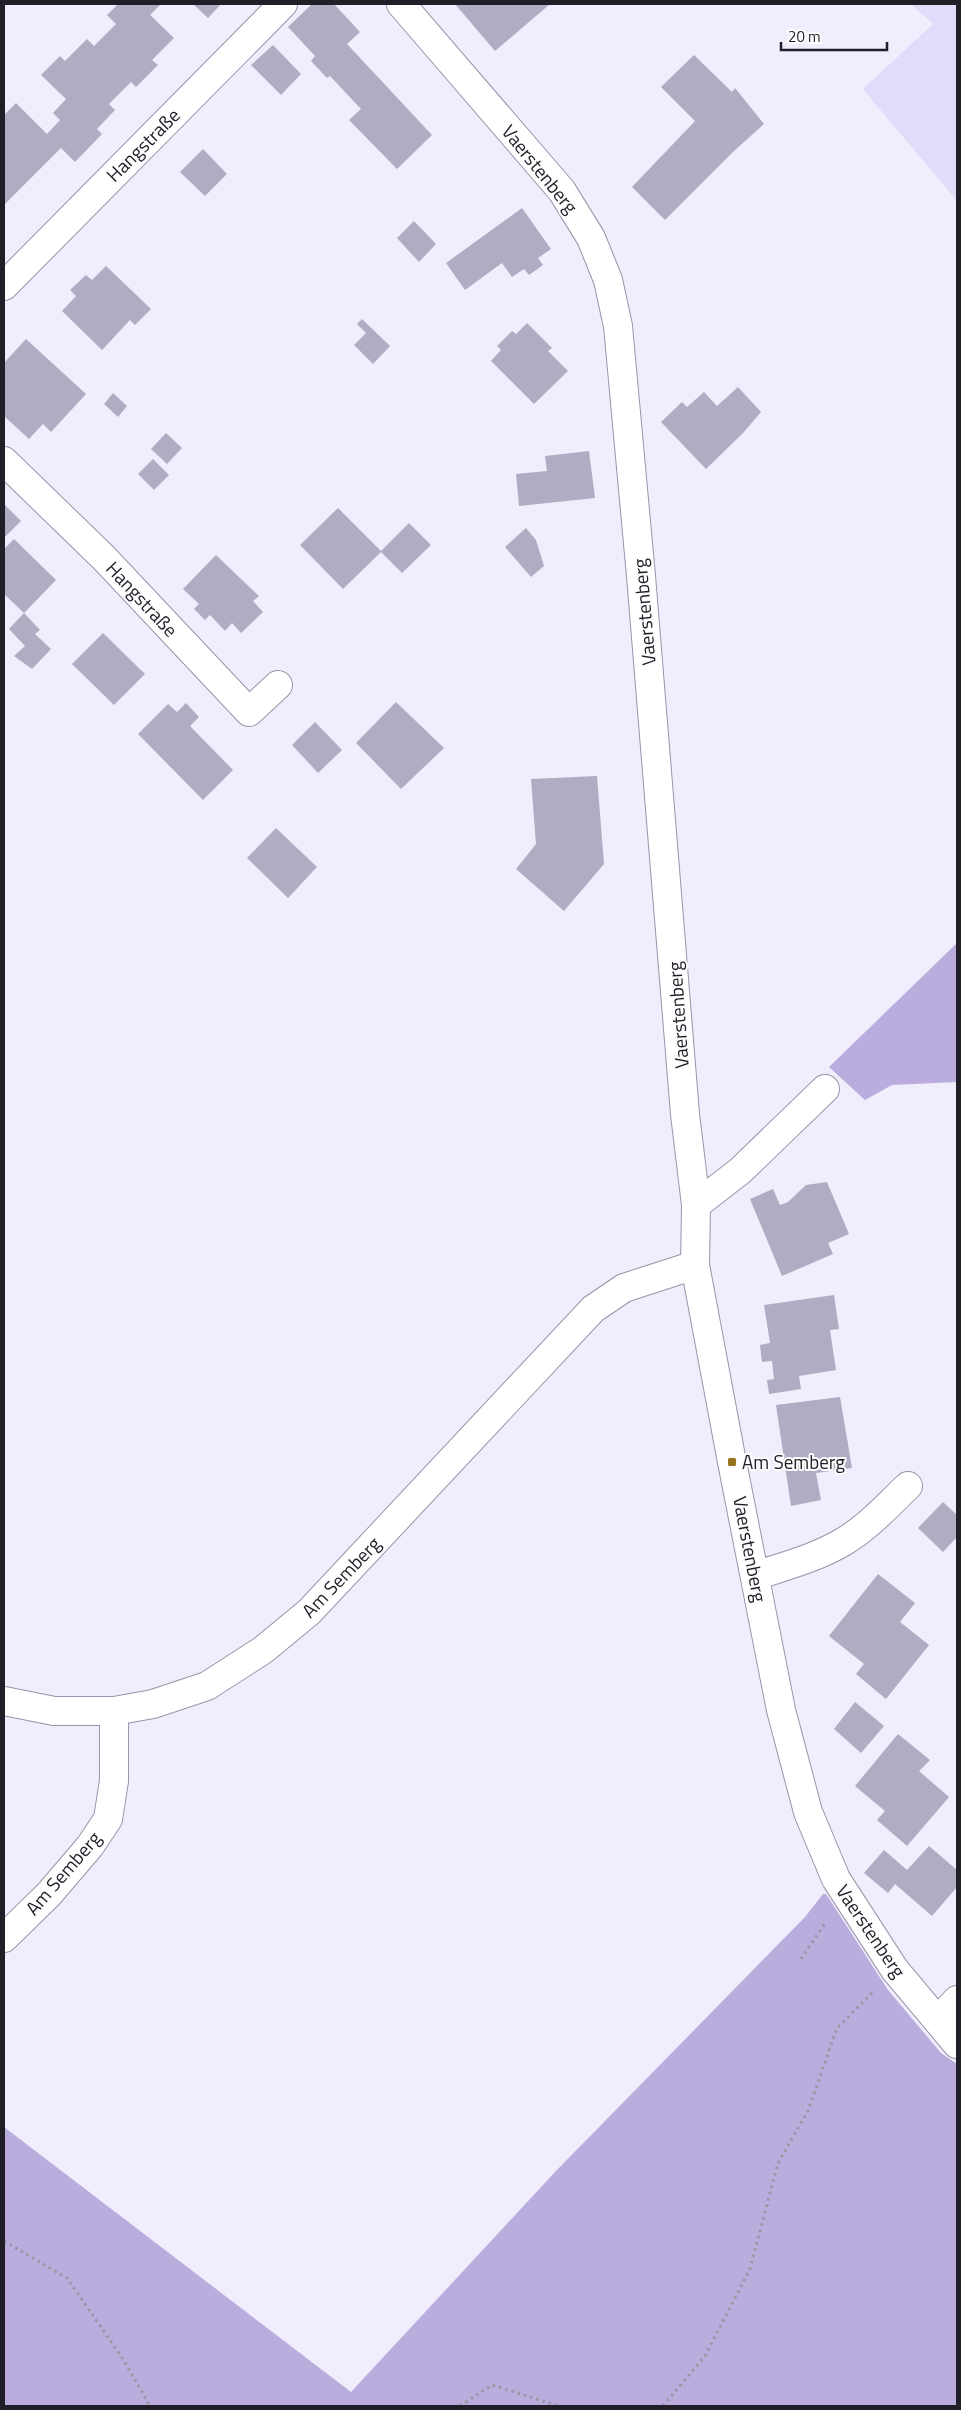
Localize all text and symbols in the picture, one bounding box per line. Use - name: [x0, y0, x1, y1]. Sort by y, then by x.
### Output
- scale bar: [781, 20, 887, 52]
- text: 20 m: [788, 25, 821, 48]
- street label: Hangstraße: [99, 101, 186, 188]
- street label: Vaerstenberg: [495, 118, 586, 220]
- street label: Hangstraße: [100, 554, 185, 643]
- street label: Vaerstenberg: [624, 557, 663, 667]
- street label: Vaerstenberg: [659, 960, 696, 1070]
- place label: Am Semberg: [742, 1447, 845, 1476]
- marker: Am Semberg: [726, 1456, 738, 1468]
- street label: Vaerstenberg: [726, 1493, 775, 1605]
- street label: Am Semberg: [294, 1529, 387, 1624]
- street label: Am Semberg: [18, 1824, 107, 1921]
- street label: Vaerstenberg: [829, 1878, 914, 1984]

